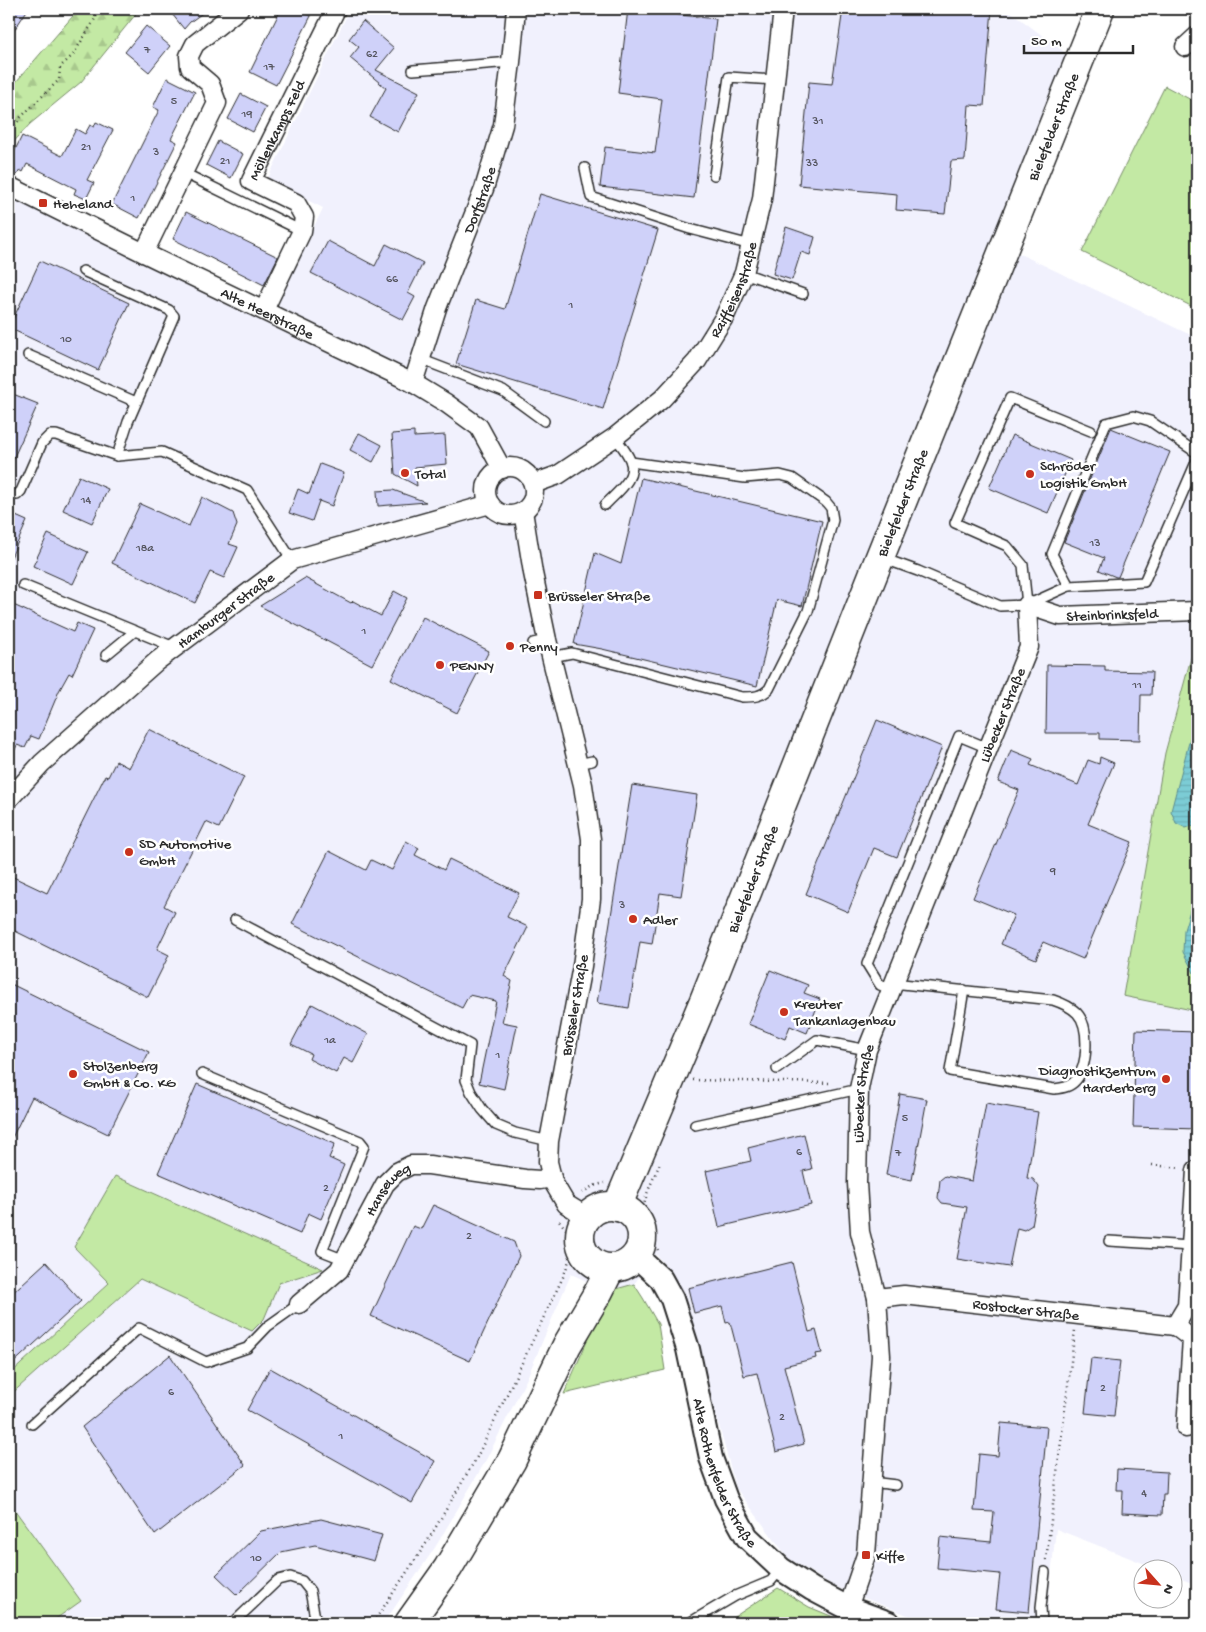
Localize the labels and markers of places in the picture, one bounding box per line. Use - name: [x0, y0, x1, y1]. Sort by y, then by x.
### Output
- place label: Heheland: [53, 196, 114, 214]
- marker: Heheland: [37, 197, 49, 209]
- place label: Schröder Logistik GmbH: [1040, 458, 1127, 493]
- place label: Total: [414, 466, 446, 484]
- marker: Total: [399, 467, 411, 479]
- marker: Schröder Logistik GmbH: [1024, 468, 1036, 480]
- place label: Brüsseler Straße: [547, 588, 651, 606]
- marker: Brüsseler Straße: [532, 589, 544, 601]
- place label: Penny: [519, 639, 558, 657]
- marker: Penny: [504, 640, 516, 652]
- place label: PENNY: [449, 658, 494, 676]
- marker: PENNY: [434, 659, 446, 671]
- place label: SD Automotive GmbH: [139, 836, 232, 871]
- marker: SD Automotive GmbH: [123, 846, 135, 858]
- place label: Adler: [643, 912, 679, 930]
- marker: Adler: [627, 913, 639, 925]
- place label: Kreuter Tankanlagenbau: [793, 996, 896, 1031]
- marker: Kreuter Tankanlagenbau: [778, 1006, 790, 1018]
- place label: Stolzenberg GmbH & Co. KG: [83, 1058, 176, 1093]
- place label: Diagnostikzentrum Harderberg: [1038, 1063, 1156, 1098]
- marker: Stolzenberg GmbH & Co. KG: [67, 1068, 79, 1080]
- marker: Diagnostikzentrum Harderberg: [1160, 1073, 1172, 1085]
- place label: Kiffe: [876, 1548, 905, 1566]
- marker: Kiffe: [860, 1549, 872, 1561]

